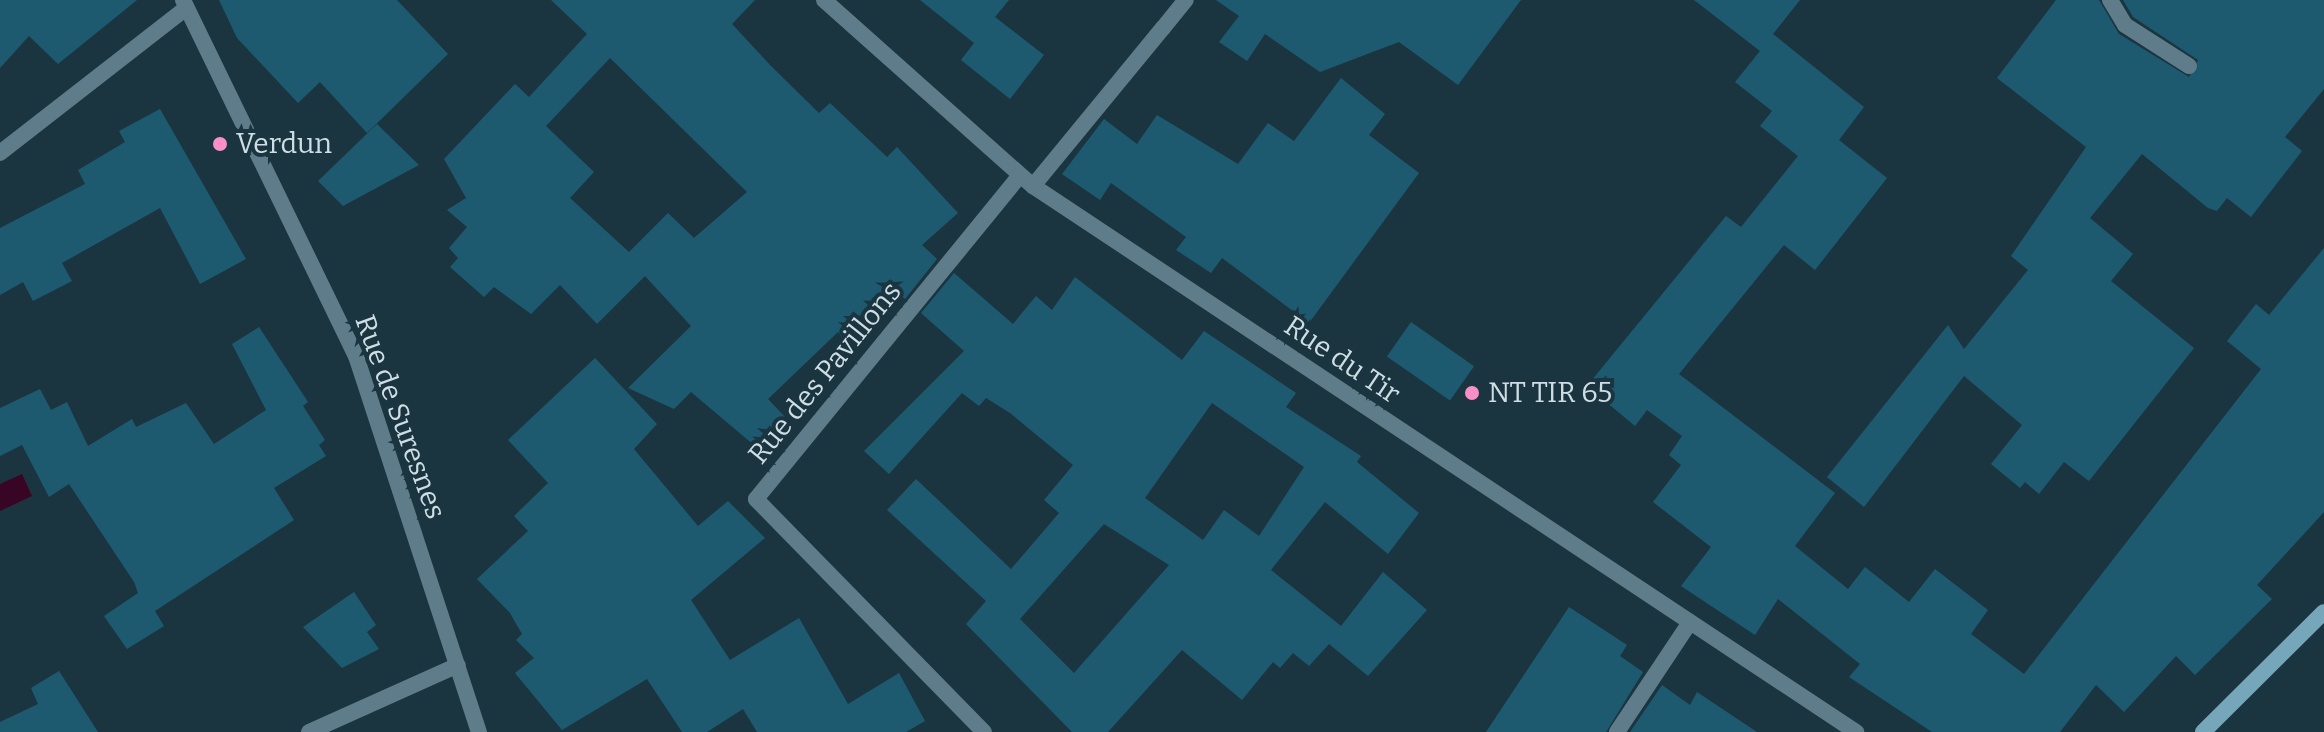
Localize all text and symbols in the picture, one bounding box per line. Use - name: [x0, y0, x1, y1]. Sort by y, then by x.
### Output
- place label: Verdun: [236, 127, 332, 161]
- marker: Verdun: [211, 135, 229, 153]
- street label: Rue des Pavillons: [741, 275, 909, 471]
- street label: Rue du Tir: [1278, 309, 1406, 411]
- street label: Rue de Suresnes: [348, 311, 452, 523]
- place label: NT TIR 65: [1488, 376, 1612, 410]
- marker: NT TIR 65: [1463, 384, 1481, 402]

